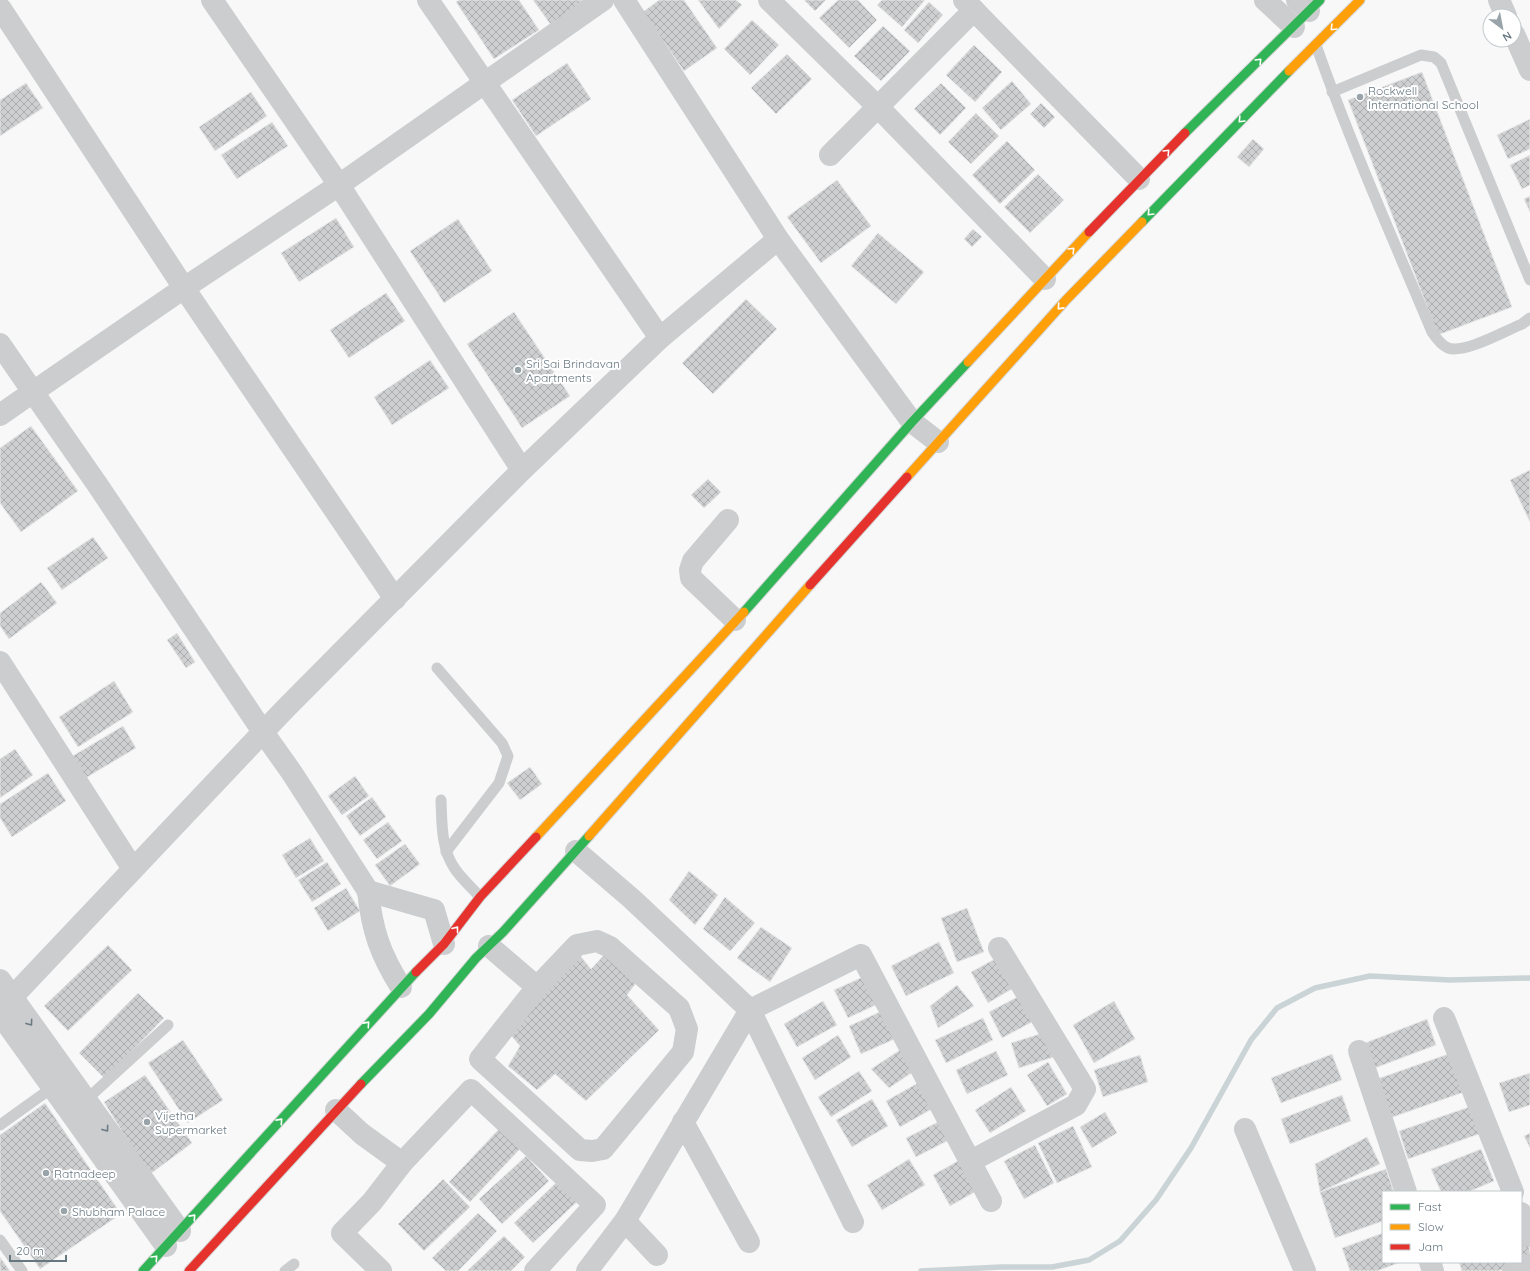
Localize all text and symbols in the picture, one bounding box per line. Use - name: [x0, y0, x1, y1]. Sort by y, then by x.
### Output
- north arrow: [1482, 8, 1522, 48]
- one-way arrow: [1330, 23, 1338, 31]
- text: N: [1500, 28, 1514, 45]
- one-way arrow: [1254, 58, 1262, 66]
- place label: Rockwell International School: [1368, 83, 1479, 112]
- marker: Rockwell International School: [1355, 92, 1365, 102]
- one-way arrow: [1238, 115, 1246, 123]
- one-way arrow: [1162, 149, 1170, 157]
- one-way arrow: [1148, 208, 1155, 215]
- one-way arrow: [1067, 247, 1075, 255]
- one-way arrow: [1058, 302, 1065, 309]
- place label: Sri Sai Brindavan Apartments: [526, 356, 620, 385]
- marker: Sri Sai Brindavan Apartments: [513, 365, 523, 375]
- one-way arrow: [451, 927, 458, 934]
- one-way arrow: [26, 1019, 33, 1026]
- one-way arrow: [362, 1021, 370, 1029]
- place label: Vijetha Supermarket: [155, 1108, 227, 1137]
- marker: Vijetha Supermarket: [142, 1117, 152, 1127]
- one-way arrow: [275, 1118, 282, 1125]
- one-way arrow: [101, 1124, 108, 1131]
- place label: Ratnadeep: [54, 1166, 116, 1181]
- marker: Ratnadeep: [41, 1168, 51, 1178]
- legend: [1382, 1191, 1522, 1263]
- text: Fast: [1418, 1199, 1442, 1214]
- place label: Shubham Palace: [72, 1204, 166, 1219]
- marker: Shubham Palace: [59, 1206, 69, 1216]
- one-way arrow: [188, 1214, 195, 1222]
- text: Slow: [1418, 1219, 1444, 1234]
- scale bar: [10, 1237, 66, 1263]
- text: Jam: [1418, 1239, 1443, 1254]
- text: 20 m: [16, 1243, 44, 1258]
- one-way arrow: [150, 1256, 157, 1263]

